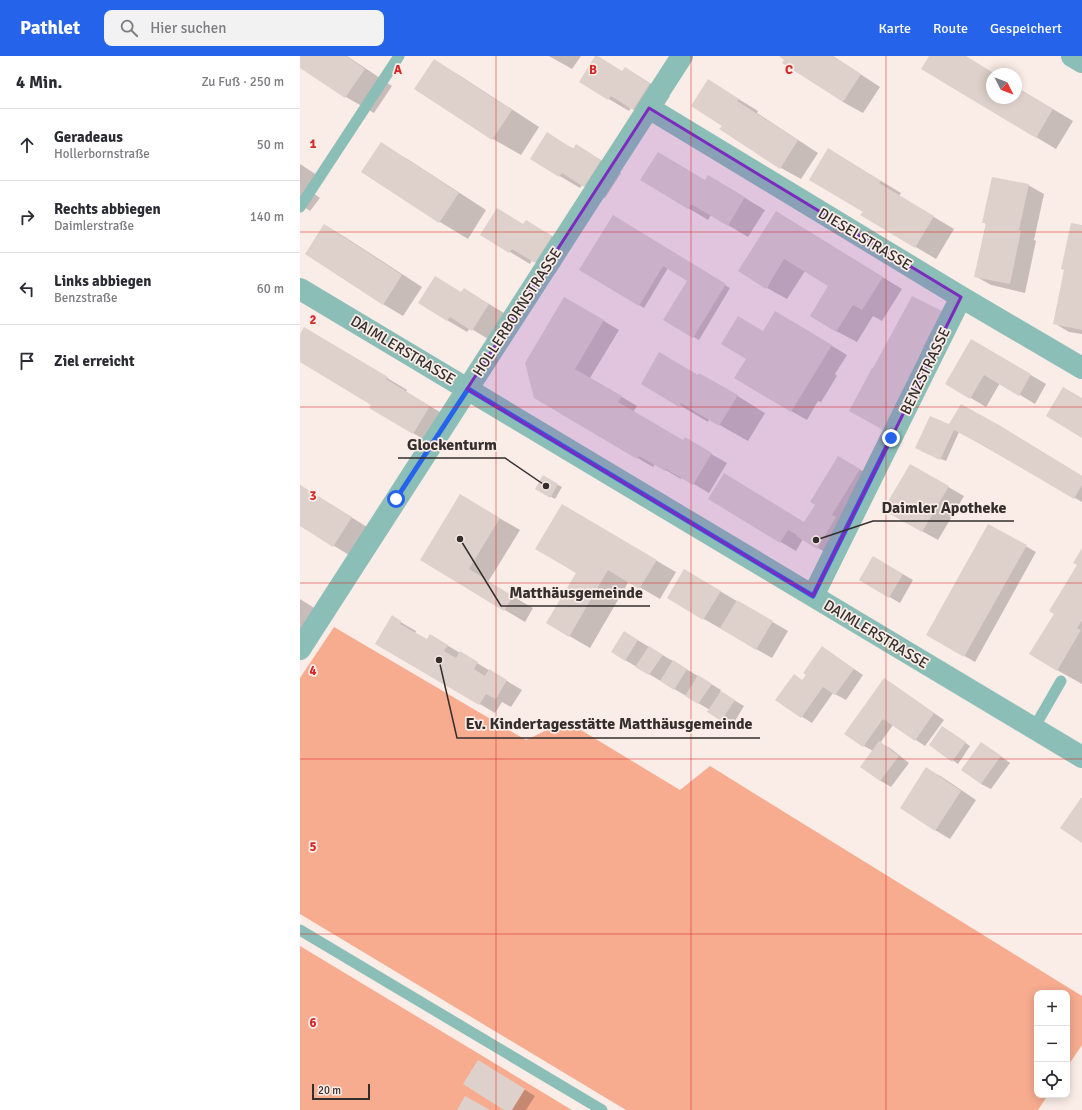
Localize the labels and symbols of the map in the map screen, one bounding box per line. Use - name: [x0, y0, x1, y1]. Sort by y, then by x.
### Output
- text: A: [394, 62, 403, 78]
- text: B: [589, 62, 597, 78]
- text: C: [785, 62, 793, 78]
- north arrow: [986, 68, 1022, 104]
- text: 1: [309, 136, 317, 152]
- street label: DIESELSTRASSE: [815, 204, 915, 274]
- street label: HOLLERBORNSTRASSE: [469, 244, 565, 380]
- text: 2: [309, 312, 317, 328]
- street label: DAIMLERSTRASSE: [347, 312, 459, 388]
- street label: BENZSTRASSE: [896, 324, 954, 418]
- route end: [882, 429, 900, 447]
- callout: Glockenturm: [398, 430, 505, 458]
- text: Glockenturm: [407, 435, 497, 455]
- text: 3: [309, 488, 317, 504]
- route start: [387, 490, 405, 508]
- callout: Daimler Apotheke: [873, 493, 1014, 521]
- text: Daimler Apotheke: [882, 498, 1007, 518]
- callout: Matthäusgemeinde: [501, 578, 650, 606]
- text: Matthäusgemeinde: [509, 583, 643, 603]
- street label: DAIMLERSTRASSE: [820, 596, 932, 672]
- text: 4: [309, 663, 317, 679]
- callout: Ev. Kindertagesstätte Matthäusgemeinde: [457, 710, 760, 738]
- text: Ev. Kindertagesstätte Matthäusgemeinde: [466, 714, 752, 734]
- text: 5: [309, 839, 317, 855]
- text: 6: [309, 1015, 317, 1031]
- scale bar: [312, 1082, 370, 1101]

